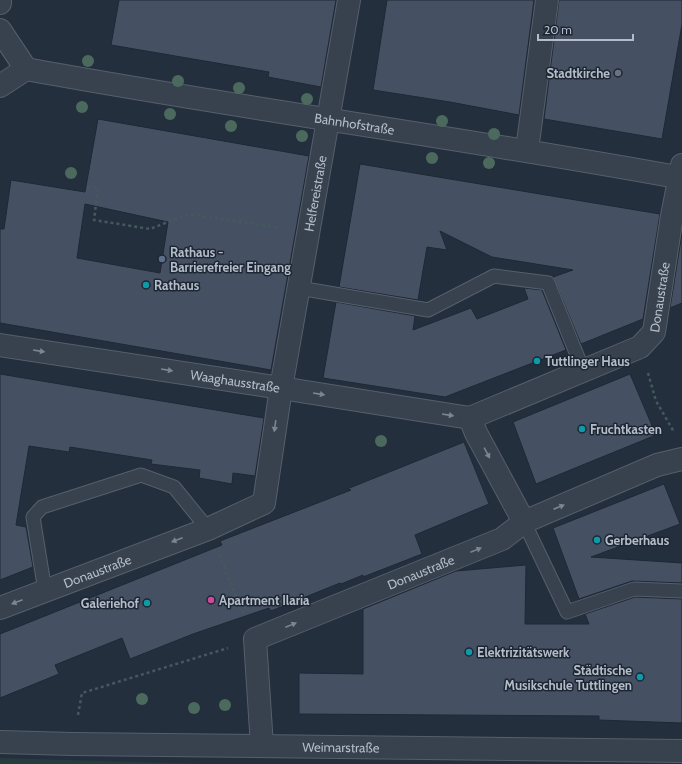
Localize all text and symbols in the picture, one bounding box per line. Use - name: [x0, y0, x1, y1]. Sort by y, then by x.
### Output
- scale bar: [538, 16, 633, 42]
- text: 20 m: [544, 22, 572, 37]
- place label: Stadtkirche: [546, 65, 610, 81]
- marker: Stadtkirche: [613, 68, 623, 78]
- street label: Bahnhofstraße: [313, 109, 396, 138]
- street label: Helfereistraße: [301, 154, 330, 233]
- place label: Rathaus - Barrierefreier Eingang: [170, 244, 291, 275]
- marker: Rathaus - Barrierefreier Eingang: [157, 254, 167, 264]
- street label: Donaustraße: [646, 260, 673, 333]
- place label: Rathaus: [154, 277, 200, 293]
- marker: Rathaus: [141, 280, 151, 290]
- one-way arrow: [32, 348, 45, 354]
- place label: Tuttlinger Haus: [545, 353, 630, 369]
- marker: Tuttlinger Haus: [532, 356, 542, 366]
- street label: Waaghausstraße: [189, 366, 282, 396]
- one-way arrow: [161, 367, 173, 373]
- one-way arrow: [313, 391, 325, 397]
- one-way arrow: [442, 412, 454, 418]
- one-way arrow: [272, 420, 278, 432]
- place label: Fruchtkasten: [590, 421, 662, 437]
- marker: Fruchtkasten: [577, 424, 587, 434]
- one-way arrow: [484, 447, 490, 459]
- one-way arrow: [554, 504, 565, 510]
- place label: Gerberhaus: [605, 532, 670, 548]
- marker: Gerberhaus: [592, 535, 602, 545]
- one-way arrow: [171, 538, 183, 544]
- one-way arrow: [471, 546, 483, 552]
- street label: Donaustraße: [61, 551, 134, 591]
- street label: Donaustraße: [385, 551, 457, 593]
- place label: Apartment Ilaria: [219, 592, 310, 608]
- place label: Galeriehof: [81, 595, 140, 611]
- marker: Apartment Ilaria: [206, 595, 216, 605]
- marker: Galeriehof: [142, 598, 152, 608]
- one-way arrow: [10, 600, 22, 606]
- one-way arrow: [285, 621, 297, 627]
- place label: Elektrizitätswerk: [477, 644, 570, 660]
- marker: Elektrizitätswerk: [464, 647, 474, 657]
- place label: Städtische Musikschule Tuttlingen: [504, 662, 632, 693]
- marker: Städtische Musikschule Tuttlingen: [635, 672, 645, 682]
- street label: Weimarstraße: [302, 739, 380, 756]

